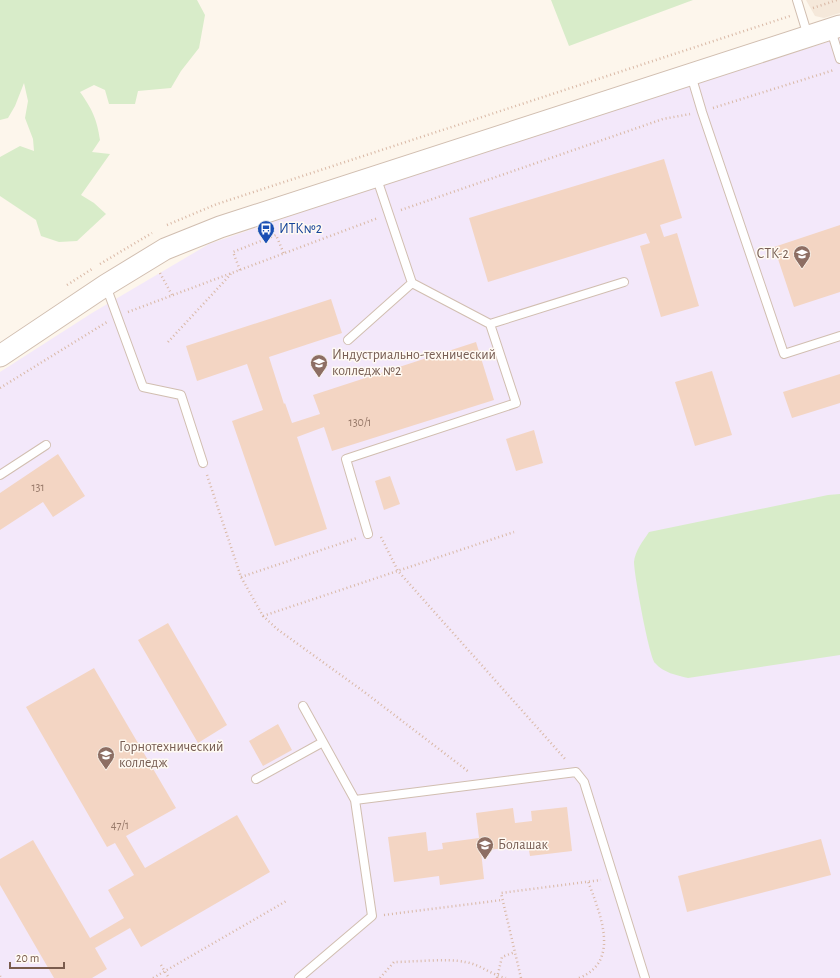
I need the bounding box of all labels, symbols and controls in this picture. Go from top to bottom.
bus stop icon: ИТК№2 [256,219,276,244]
place label: ИТК№2 [279,222,322,236]
school or university icon: СТК-2 [792,244,812,269]
place label: СТК-2 [757,247,789,261]
place label: Индустриально-технический колледж №2 [332,348,496,378]
school or university icon: Индустриально-технический колледж №2 [309,353,329,378]
house number: 130/1 [349,416,371,428]
house number: 131 [31,481,45,493]
place label: Горнотехнический колледж [119,740,223,770]
school or university icon: Горнотехнический колледж [96,745,116,770]
house number: 47/1 [111,819,129,831]
school or university icon: Болашак [475,835,495,860]
place label: Болашак [498,838,549,852]
scale bar [10,944,64,970]
text: 20 m [16,952,39,964]

